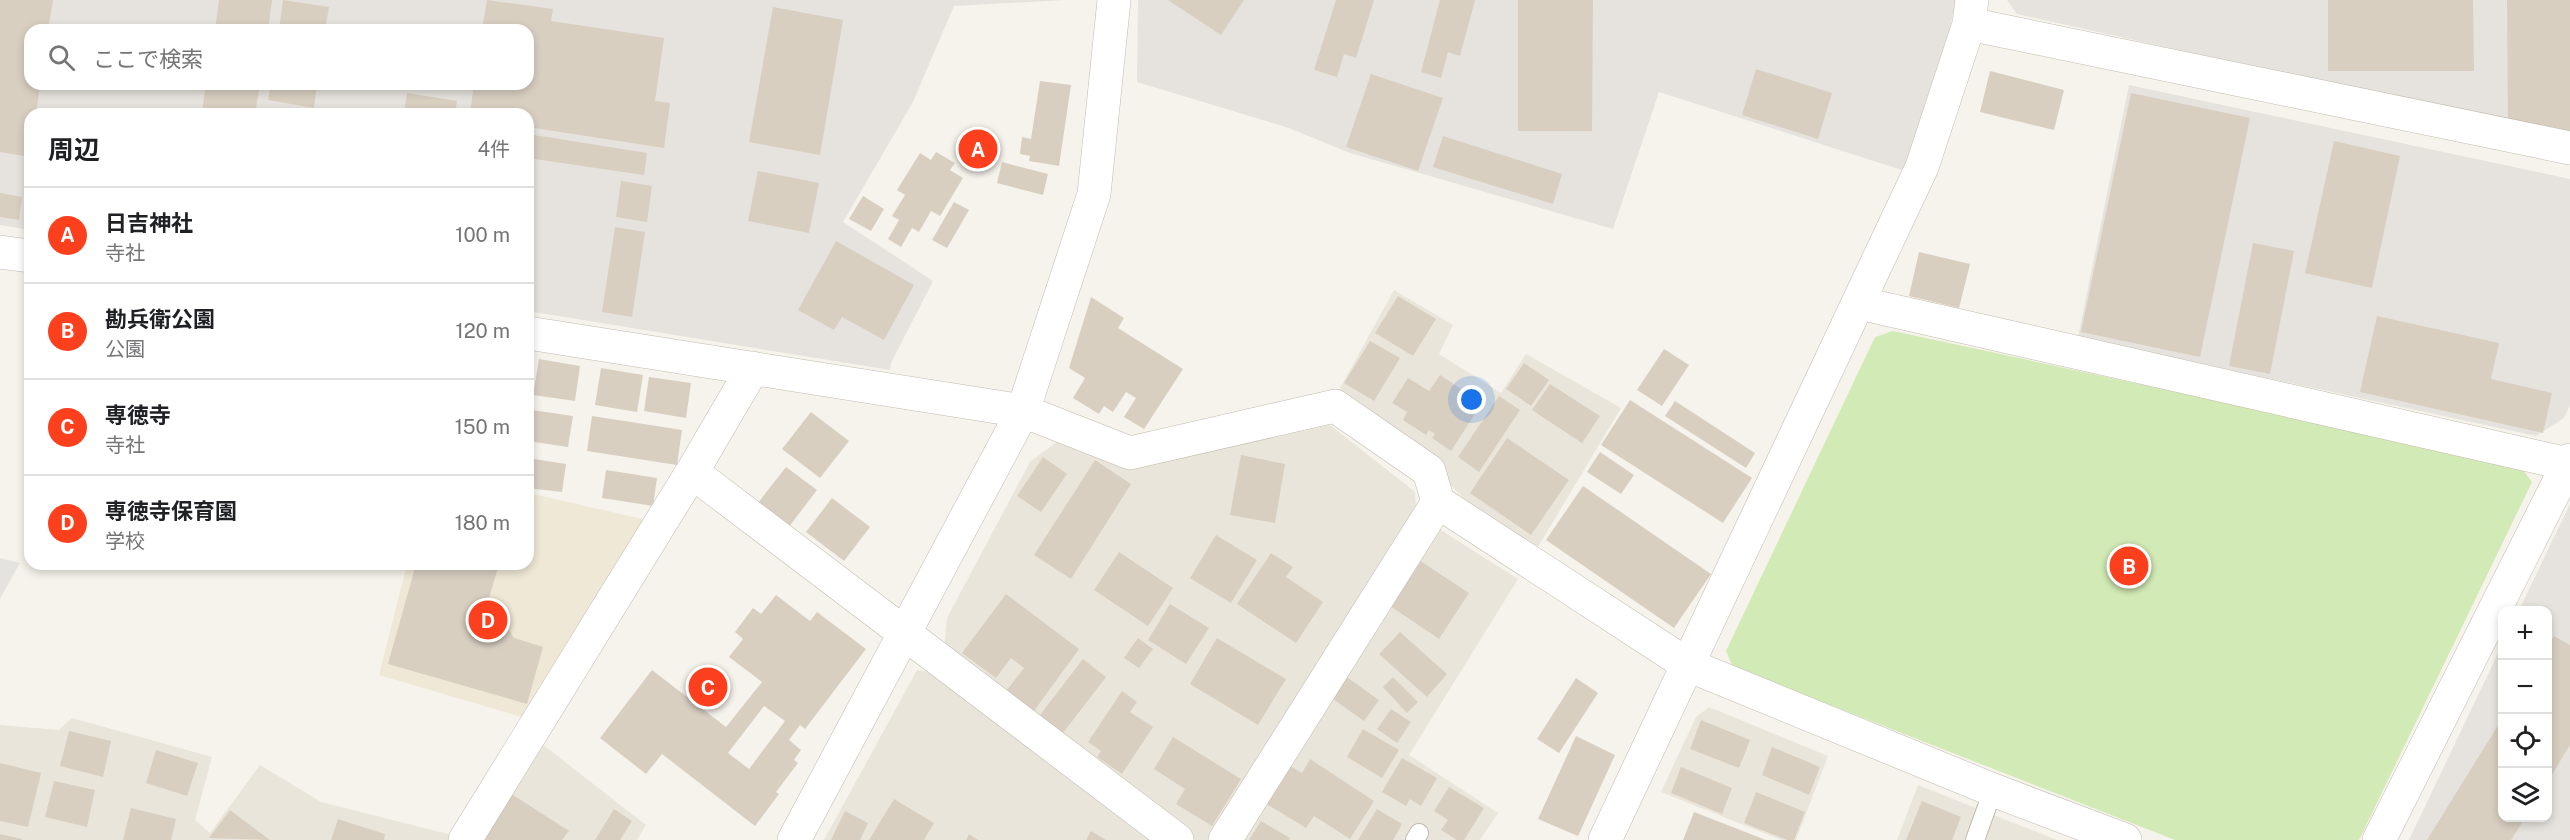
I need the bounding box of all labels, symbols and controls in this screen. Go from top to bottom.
search box [24,24,534,90]
icon: search [45,41,78,74]
text: ここで検索 [93,46,203,72]
pin: A [958,126,998,172]
text: 周辺 [48,134,100,165]
text: 4件 [477,137,510,161]
text: 日吉神社 [105,210,193,236]
text: A [60,223,75,247]
text: 100 m [455,223,510,247]
text: 寺社 [105,241,145,265]
text: 勘兵衛公園 [105,306,215,332]
text: B [61,319,74,343]
text: 120 m [456,319,510,343]
text: 公園 [105,337,145,361]
your location [1457,385,1486,414]
text: 専徳寺 [105,402,171,428]
text: C [60,415,75,439]
text: 150 m [455,415,510,439]
text: 寺社 [105,433,145,457]
text: 専徳寺保育園 [105,498,237,524]
text: D [60,511,75,535]
text: 180 m [455,511,510,535]
text: 学校 [105,529,145,553]
pin: B [2110,544,2148,588]
pin: D [468,598,508,642]
map controls [2498,606,2552,822]
button: + [2498,606,2552,660]
button: − [2498,660,2552,714]
pin: C [688,664,728,710]
button: locate [2498,714,2552,768]
button: layers [2498,768,2552,822]

